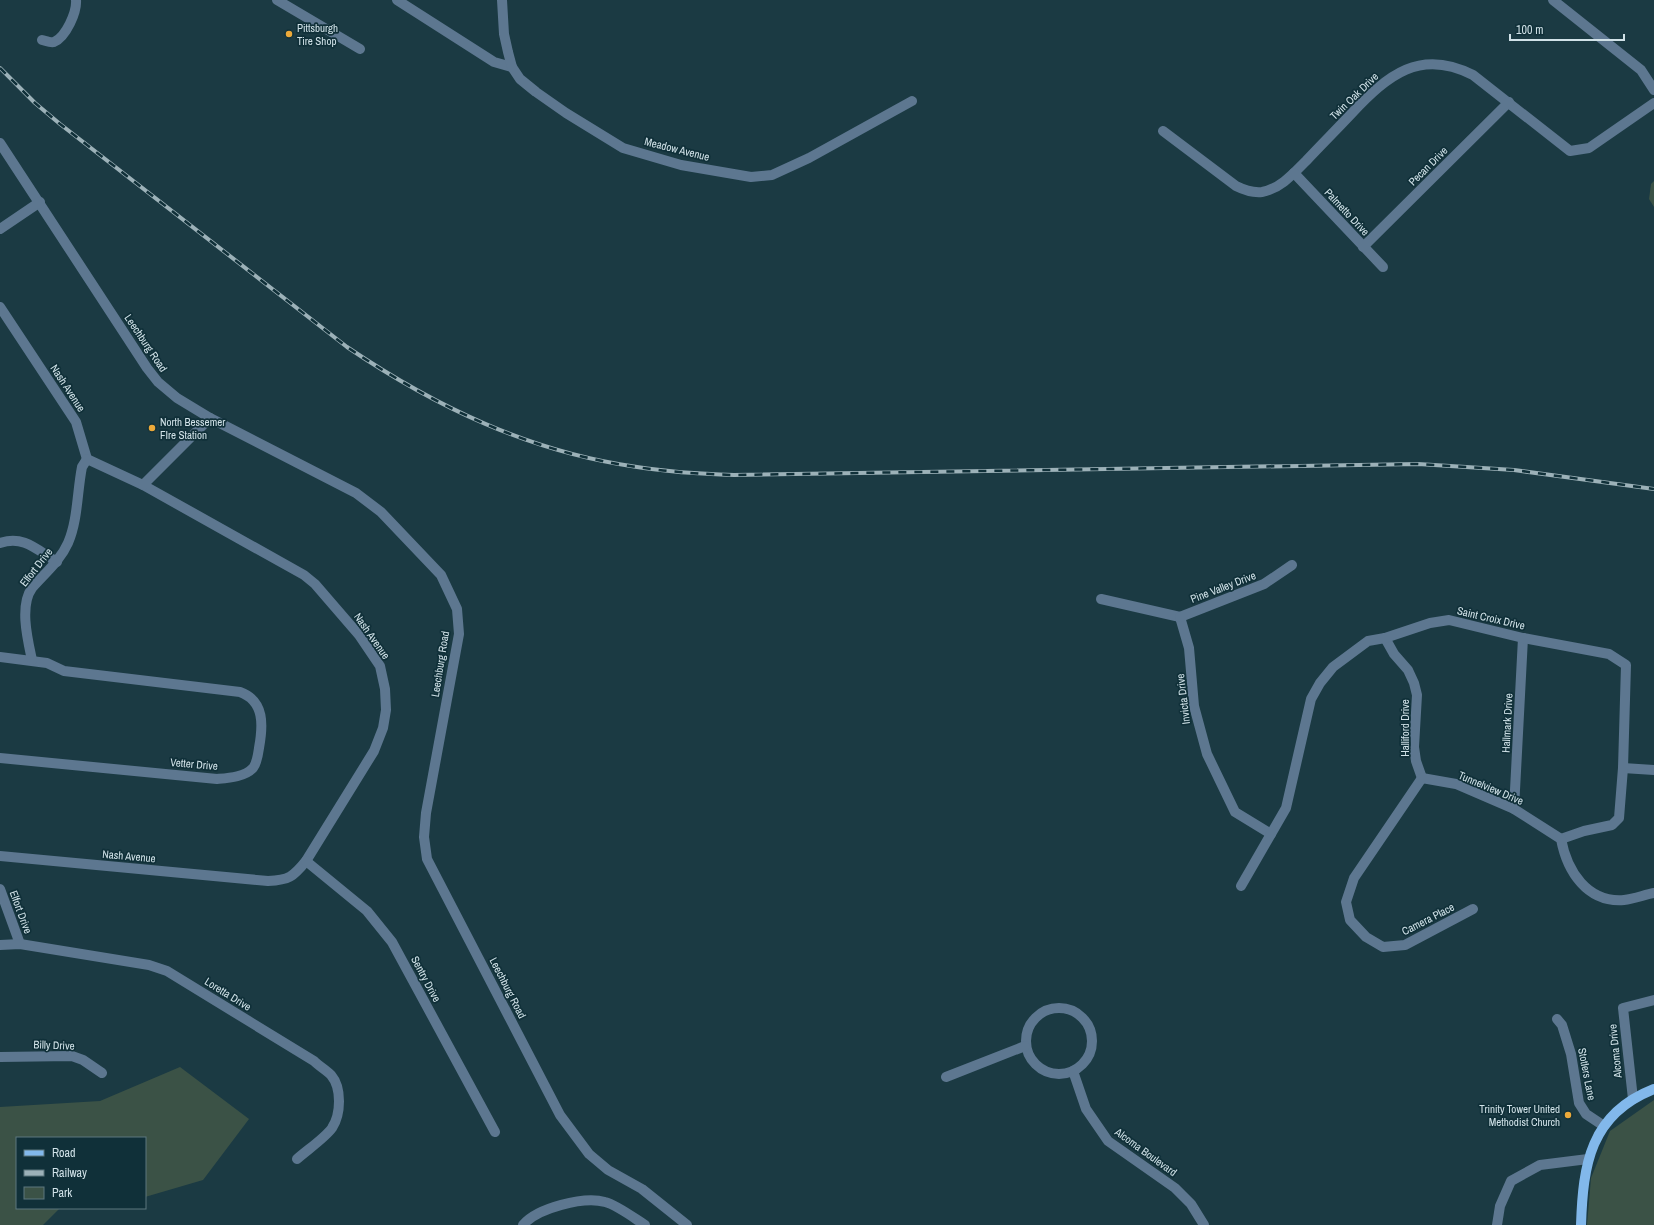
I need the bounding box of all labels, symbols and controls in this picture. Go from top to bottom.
scale bar [1510,16,1624,42]
place label: Pittsburgh Tire Shop [297,21,338,48]
text: 100 m [1516,22,1543,38]
marker: Pittsburgh Tire Shop [284,29,294,39]
street label: Twin Oak Drive [1327,69,1381,123]
street label: Meadow Avenue [643,134,711,164]
street label: Pecan Drive [1405,143,1451,189]
street label: Palmetto Drive [1322,185,1372,239]
street label: Leechburg Road [122,311,170,375]
street label: Nash Avenue [48,362,88,414]
place label: North Bessemer FIre Station [160,415,225,442]
marker: North Bessemer FIre Station [147,423,157,433]
street label: Elfort Drive [17,545,55,589]
street label: Pine Valley Drive [1188,568,1258,606]
street label: Saint Croix Drive [1456,603,1526,633]
street label: Nash Avenue [351,610,393,662]
street label: Leechburg Road [428,630,452,698]
street label: Invicta Drive [1173,673,1193,725]
street label: Hallmark Drive [1498,693,1516,753]
street label: Halliford Drive [1398,699,1412,757]
street label: Vetter Drive [170,755,218,773]
street label: Tunnelview Drive [1456,768,1526,808]
street label: Nash Avenue [102,847,156,865]
street label: Elfort Drive [7,888,35,936]
street label: Camera Place [1399,900,1457,938]
street label: Sentry Drive [408,954,444,1004]
street label: Leechburg Road [487,955,529,1021]
street label: Loretta Drive [202,974,254,1014]
street label: Alcoma Drive [1605,1023,1625,1080]
street label: Billy Drive [33,1037,75,1053]
street label: Stotlers Lane [1575,1047,1599,1101]
place label: Trinity Tower United Methodist Church [1479,1102,1560,1129]
marker: Trinity Tower United Methodist Church [1563,1110,1573,1120]
street label: Alcoma Boulevard [1111,1124,1180,1179]
legend [16,1137,146,1209]
text: Road [52,1145,76,1161]
text: Railway [52,1165,87,1181]
text: Park [52,1185,72,1201]

